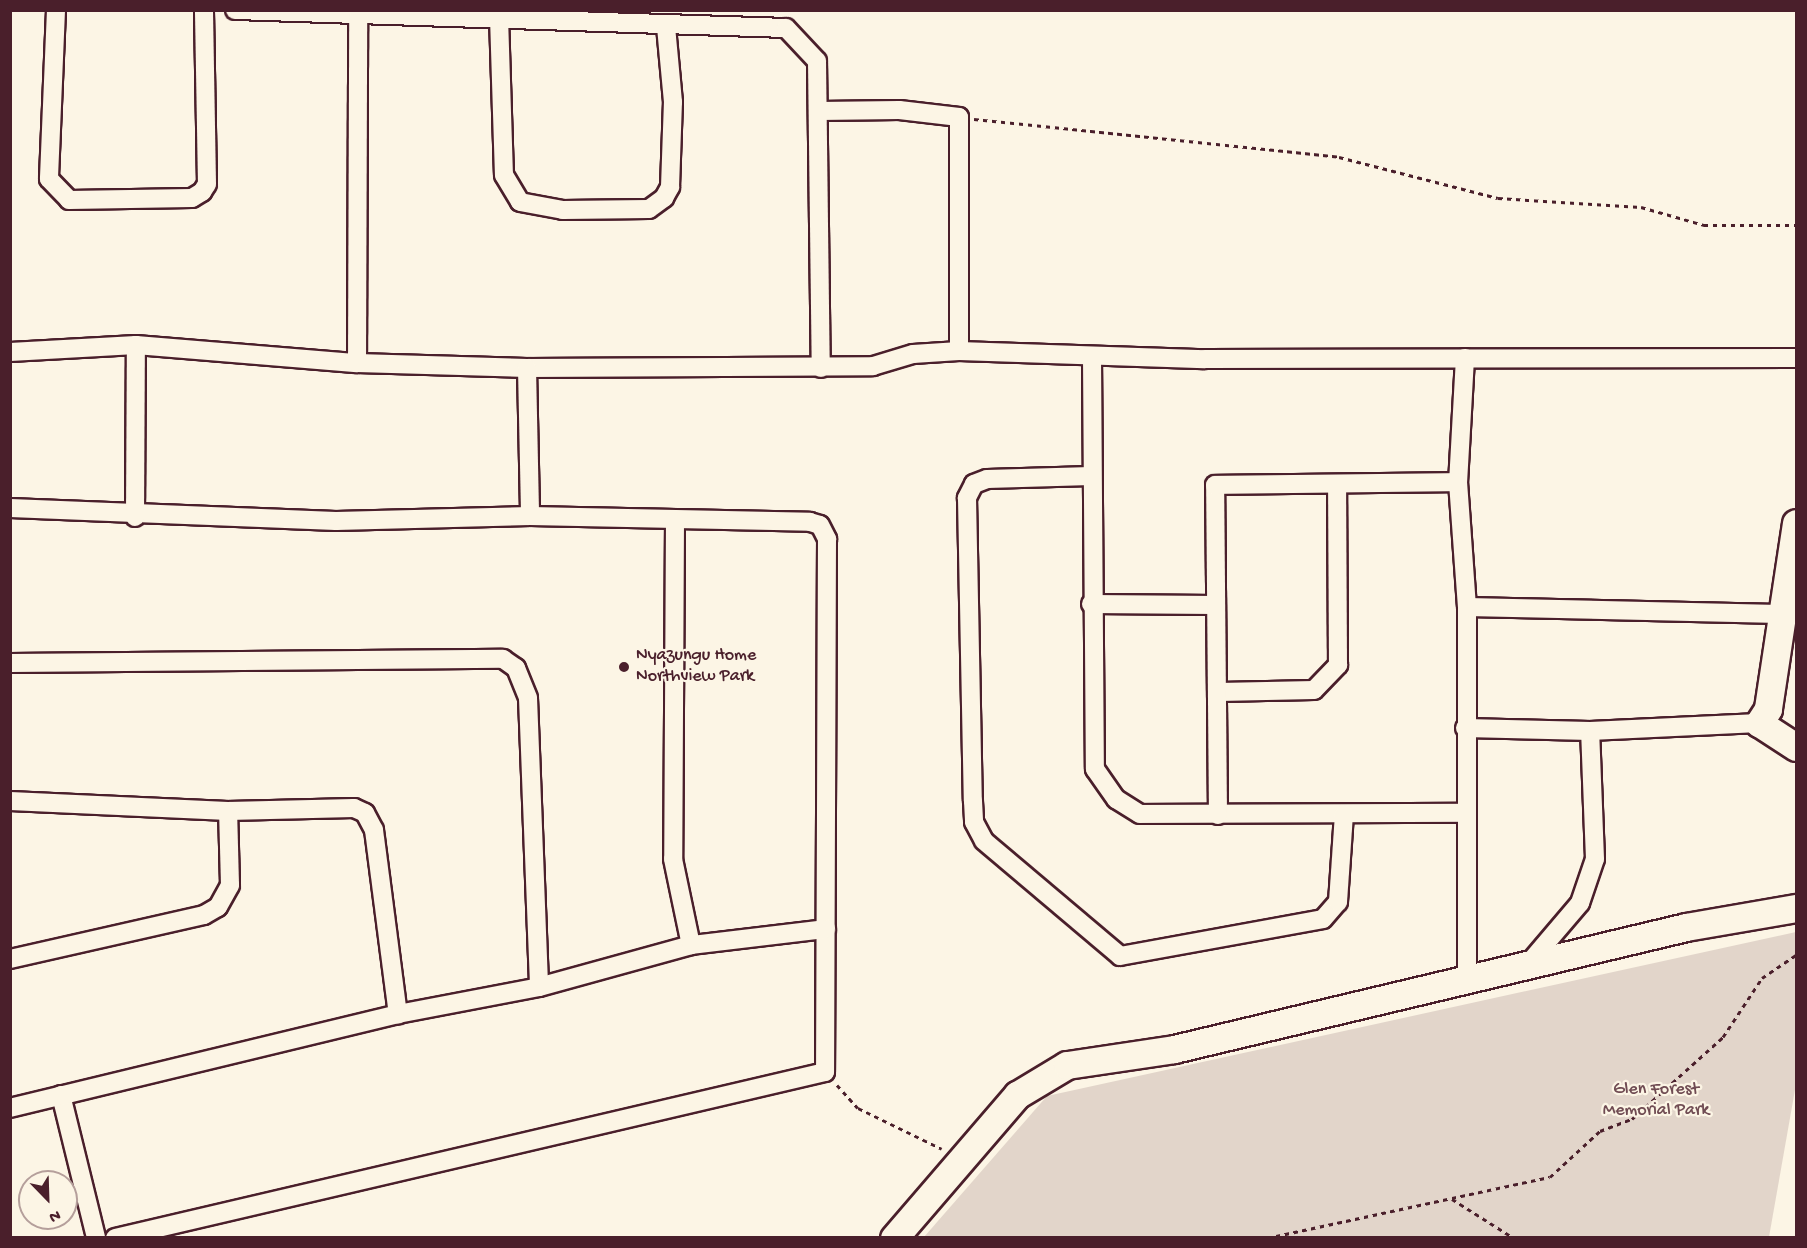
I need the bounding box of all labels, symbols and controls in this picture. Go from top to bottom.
place label: Nyazungu Home Northview Park [636,646,756,688]
marker: Nyazungu Home Northview Park [617,660,631,674]
park label: Glen Forest Memorial Park [1603,1080,1709,1122]
north arrow [18,1170,78,1230]
text: N [46,1204,63,1226]

